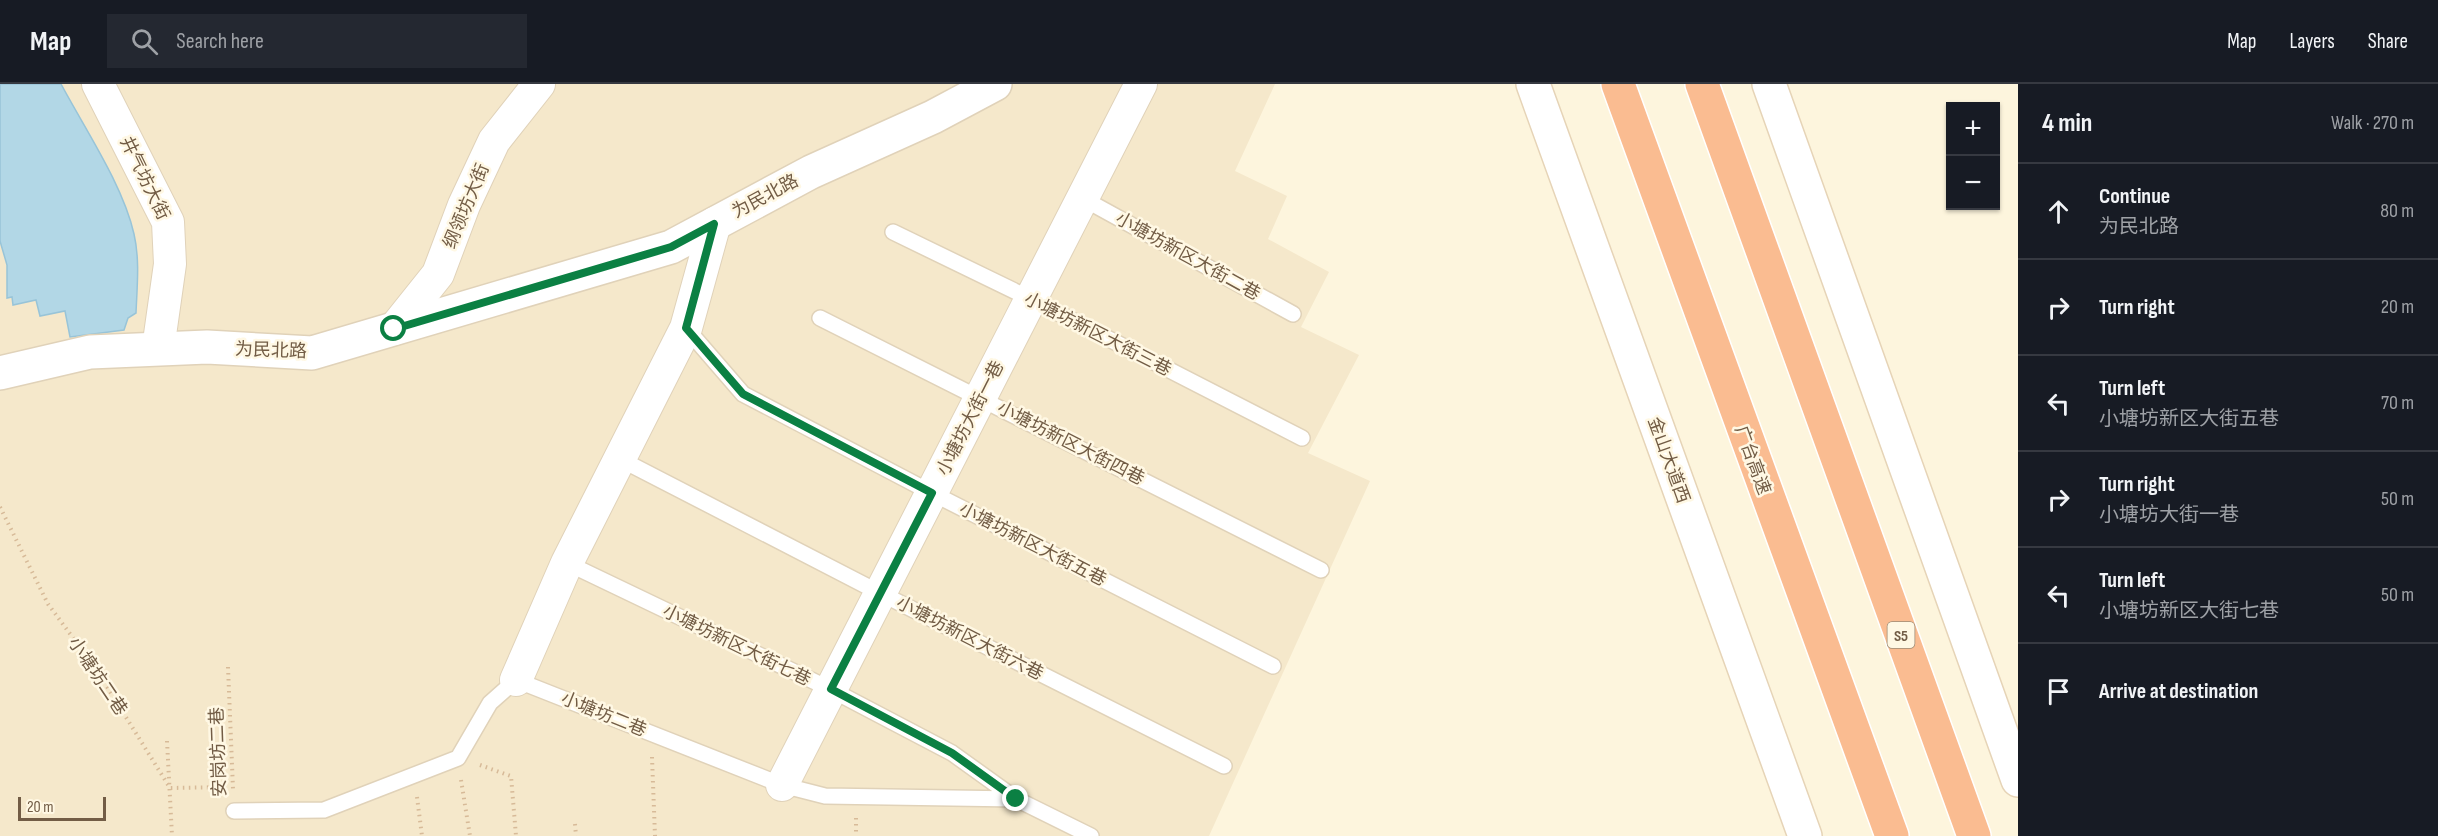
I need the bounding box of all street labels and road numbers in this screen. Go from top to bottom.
street label: 井气坊大街 [115,133,174,223]
street label: 纲领坊大街 [439,161,494,252]
street label: 为民北路 [729,170,802,223]
street label: 小塘坊新区大街二巷 [1112,208,1264,305]
street label: 小塘坊新区大街三巷 [1021,288,1175,381]
street label: 为民北路 [235,339,307,362]
street label: 小塘坊大街一巷 [932,357,1008,479]
street label: 小塘坊新区大街四巷 [994,397,1148,490]
street label: 金山大道西 [1643,414,1694,506]
street label: 广台高速 [1730,423,1775,498]
street label: 小塘坊新区大街五巷 [956,498,1110,591]
street label: 小塘坊新区大街六巷 [893,592,1047,685]
street label: 小塘坊新区大街七巷 [659,601,814,690]
road number: S5 [1888,622,1914,648]
street label: 小塘坊二巷 [64,633,131,719]
street label: 小塘坊二巷 [558,688,649,741]
street label: 安岗坊二巷 [206,707,231,797]

